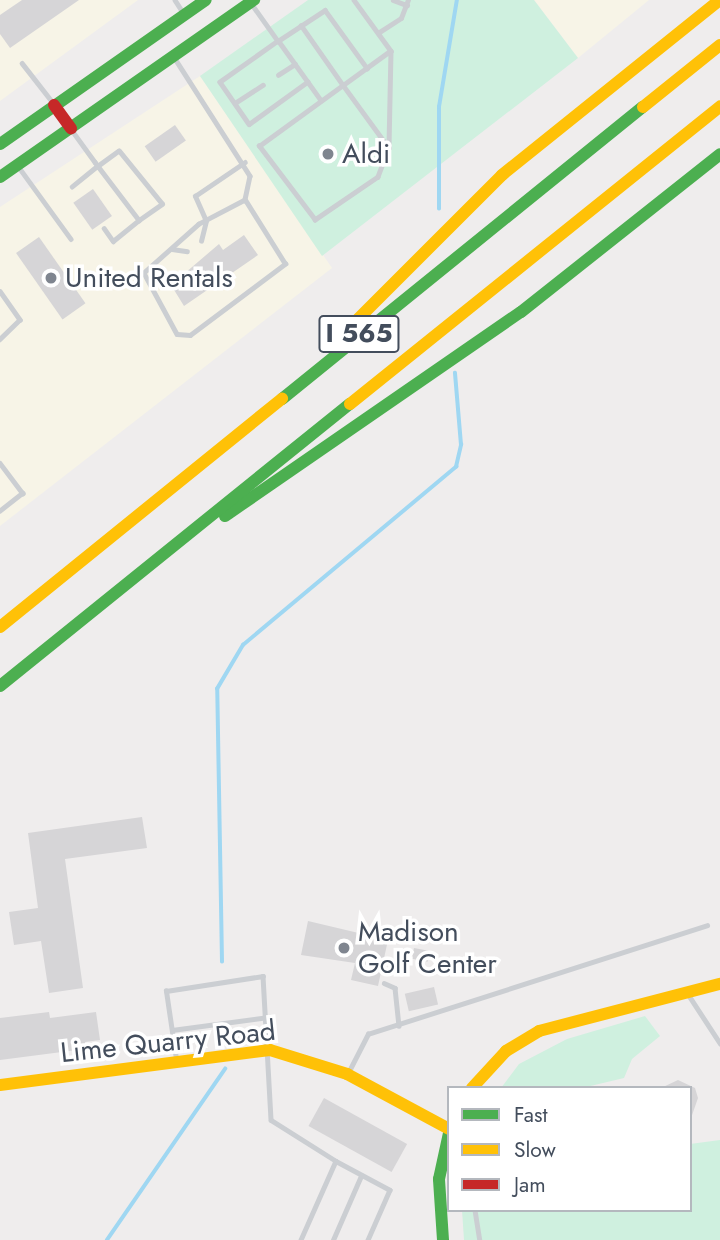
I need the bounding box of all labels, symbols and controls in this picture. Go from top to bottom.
place label: Aldi [342,137,390,171]
marker: Aldi [320,146,336,162]
place label: United Rentals [65,261,233,295]
marker: United Rentals [43,270,59,286]
road number: I 565 [317,312,401,356]
place label: Madison Golf Center [358,915,497,981]
marker: Madison Golf Center [336,940,352,956]
street label: Lime Quarry Road [59,1014,277,1070]
legend [447,1086,692,1212]
text: Fast [514,1100,547,1130]
text: Slow [514,1135,556,1165]
text: Jam [514,1170,546,1200]

